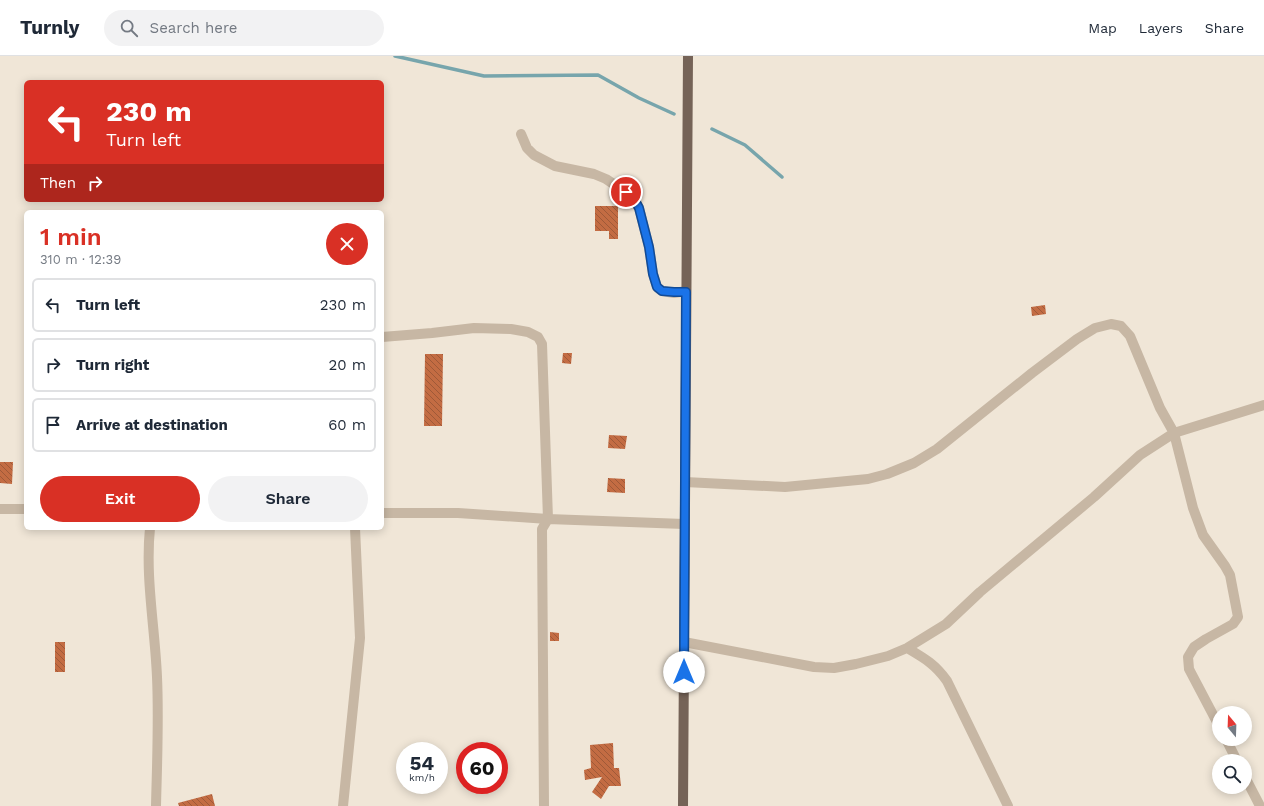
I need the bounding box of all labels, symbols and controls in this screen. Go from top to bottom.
search box [104,10,384,46]
text: Turnly [20,16,80,39]
icon: search [118,17,140,39]
text: Search here [150,19,237,37]
text: Map [1088,20,1117,36]
text: Layers [1139,20,1183,36]
text: Share [1205,20,1244,36]
text: 230 m [106,95,192,128]
icon: left [40,96,92,148]
text: Turn left [106,129,181,150]
icon: right [84,172,106,194]
text: Then [40,174,76,192]
pin [609,175,643,209]
icon: arrive [615,181,637,203]
text: 1 min [40,223,102,251]
button: close [326,223,368,265]
text: 310 m · 12:39 [40,252,121,267]
icon: left [42,294,64,316]
text: Turn left [76,296,140,314]
text: 230 m [320,296,366,314]
icon: right [42,354,64,376]
text: Turn right [76,356,149,374]
text: 20 m [329,356,366,374]
icon: arrive [42,414,64,436]
text: Arrive at destination [76,416,228,434]
text: 60 m [328,416,366,434]
button: Exit [40,476,200,522]
button: Share [208,476,368,522]
position arrow [663,651,705,693]
north arrow [1212,706,1252,746]
map controls [1212,706,1252,794]
speed limit sign: 60 [456,742,508,794]
text: 54 [410,751,434,775]
button: search [1212,754,1252,794]
text: km/h [409,772,435,783]

